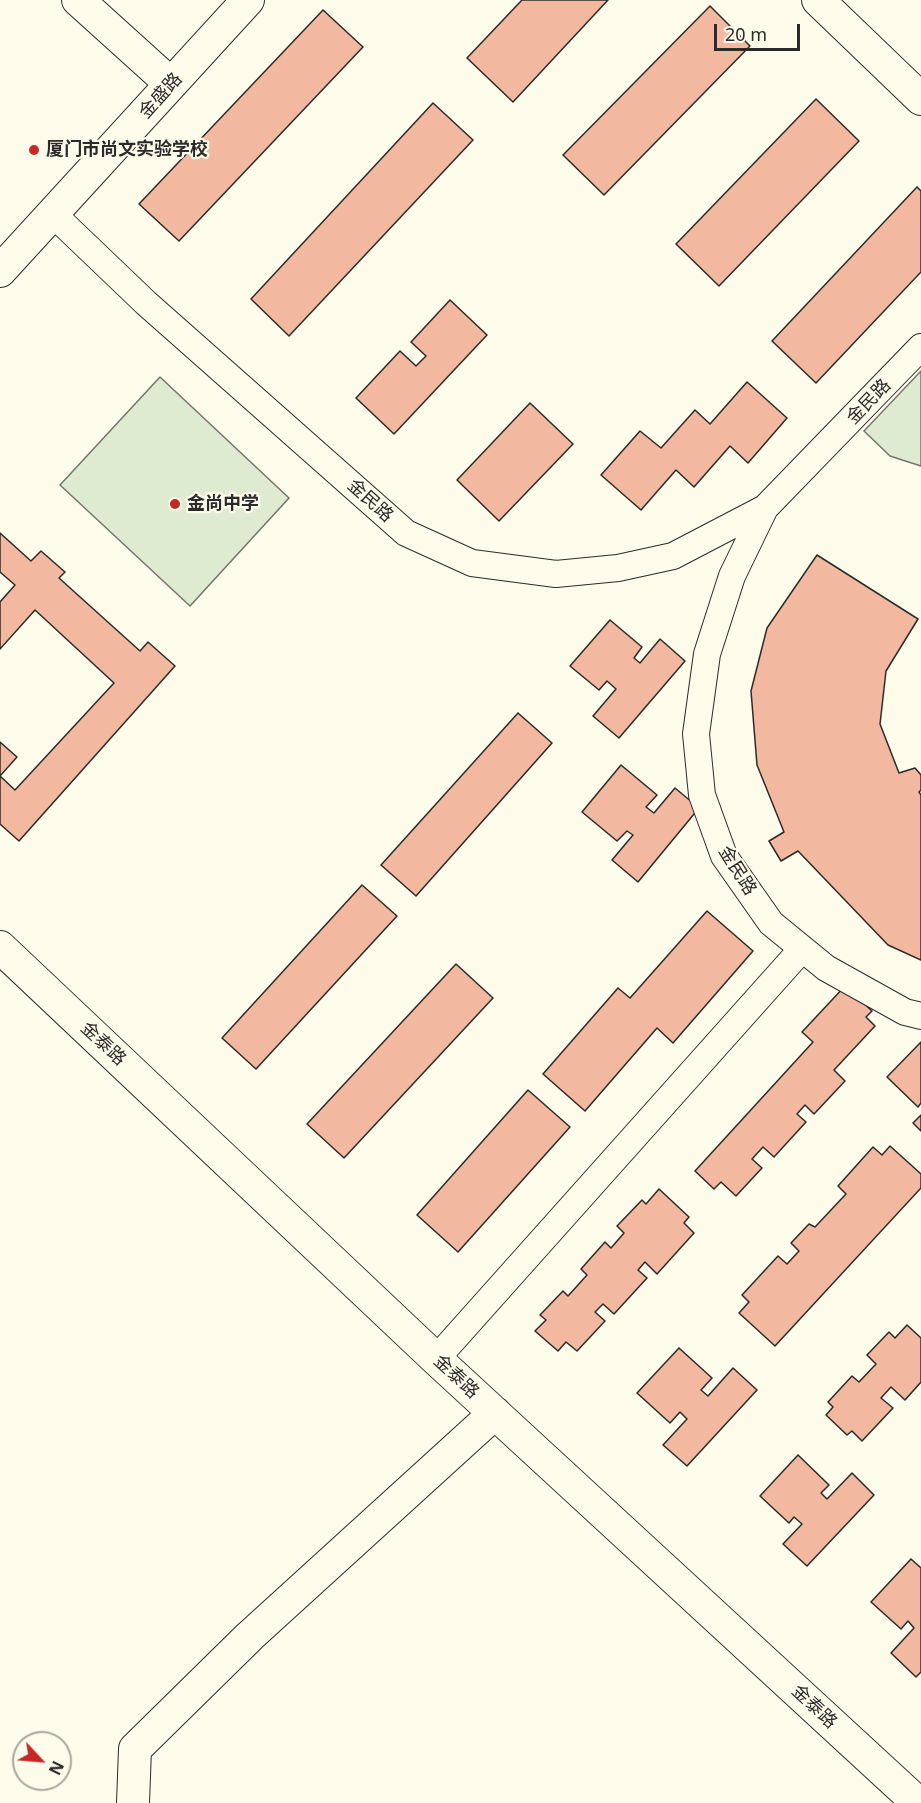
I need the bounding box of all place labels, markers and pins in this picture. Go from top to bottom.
place label: 厦门市尚文实验学校 [46,139,208,161]
marker: 厦门市尚文实验学校 [27,143,41,157]
place label: 金尚中学 [187,493,259,515]
marker: 金尚中学 [168,497,182,511]

